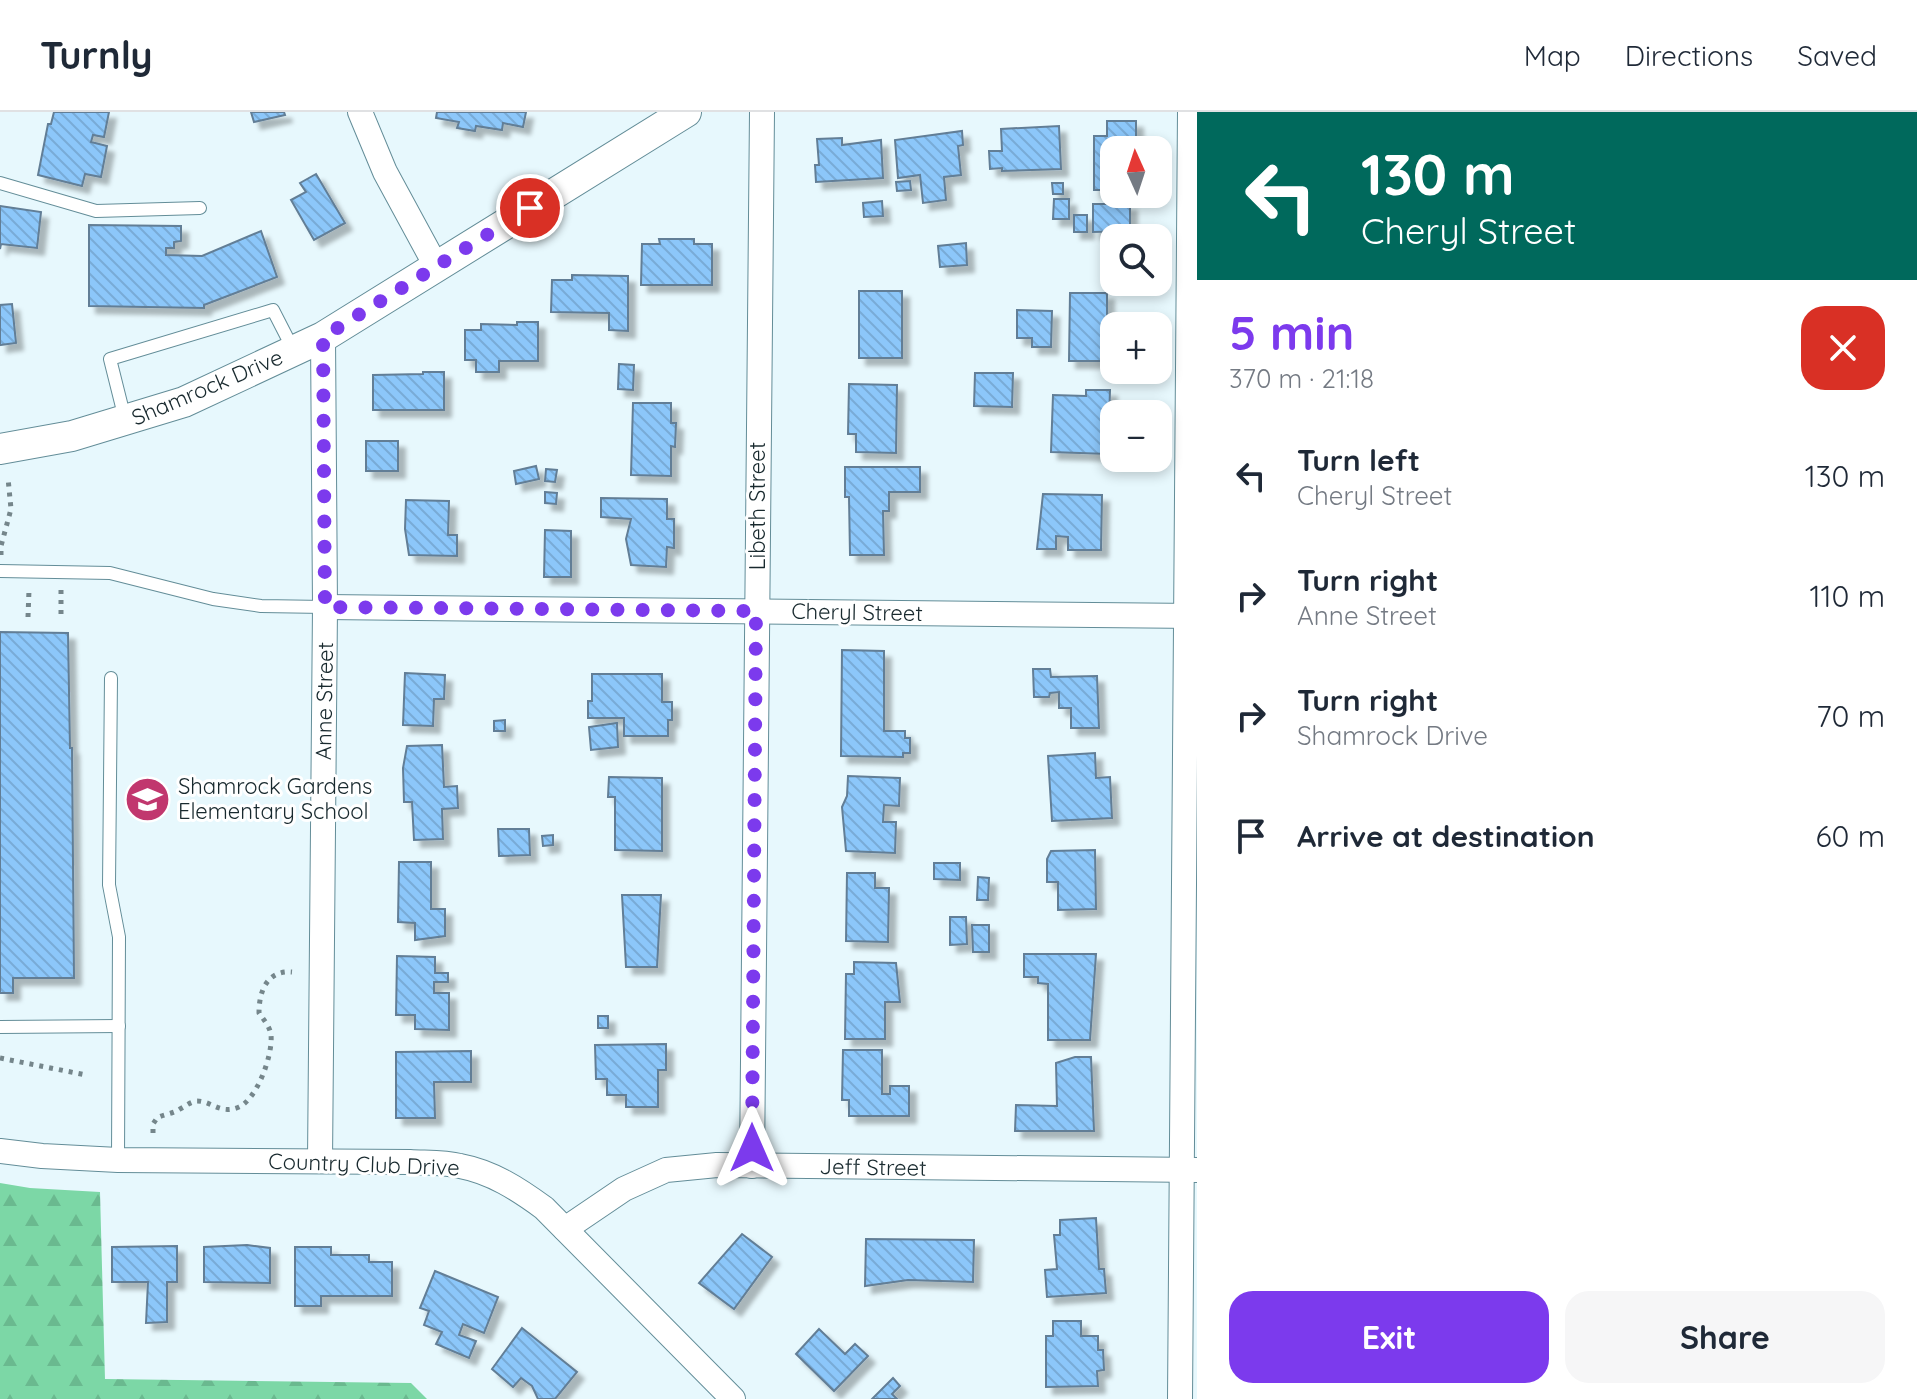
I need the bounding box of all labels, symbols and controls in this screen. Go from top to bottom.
text: Turnly [40,31,153,79]
text: Map [1524,38,1581,73]
text: Directions [1625,38,1753,73]
text: Saved [1797,38,1877,73]
north arrow [1100,136,1172,208]
map controls [1100,136,1172,472]
text: 130 m [1361,139,1515,209]
icon: left [1229,144,1333,248]
pin [496,174,564,242]
icon: arrive [508,186,552,230]
text: Cheryl Street [1361,208,1576,253]
button: search [1100,224,1172,296]
text: 5 min [1229,302,1354,362]
button: close [1801,306,1885,390]
button: + [1100,312,1172,384]
street label: Shamrock Drive [127,343,287,431]
text: 370 m · 21:18 [1229,362,1374,395]
button: − [1100,400,1172,472]
text: Turn left [1297,441,1420,479]
street label: Libeth Street [743,442,771,570]
icon: left [1229,454,1273,498]
text: 130 m [1805,457,1885,495]
text: Cheryl Street [1297,479,1452,512]
text: Turn right [1297,561,1438,599]
icon: right [1229,574,1273,618]
text: 110 m [1809,577,1885,615]
street label: Cheryl Street [791,597,923,627]
text: Anne Street [1297,599,1437,632]
street label: Anne Street [309,642,339,760]
text: Turn right [1297,681,1438,719]
icon: right [1229,694,1273,738]
text: 70 m [1816,697,1885,735]
text: Shamrock Drive [1297,719,1488,752]
place label: Shamrock Gardens Elementary School [178,772,372,825]
school or university icon: Shamrock Gardens Elementary School [123,775,171,823]
icon: arrive [1229,814,1273,858]
text: Arrive at destination [1297,817,1595,855]
text: 60 m [1815,817,1885,855]
position arrow [710,1106,794,1190]
street label: Country Club Drive [268,1147,460,1181]
street label: Jeff Street [819,1152,927,1182]
button: Exit [1229,1291,1549,1383]
button: Share [1565,1291,1885,1383]

